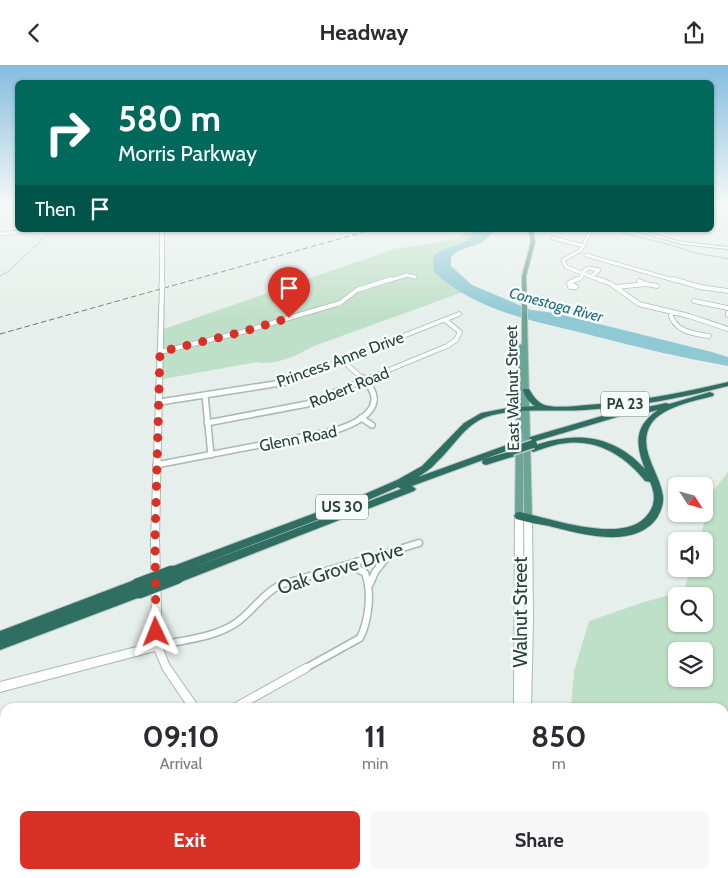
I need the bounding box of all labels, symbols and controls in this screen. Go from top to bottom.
icon: back [20,19,48,47]
text: Headway [320,19,408,46]
icon: share [680,19,708,47]
text: 580 m [118,97,221,140]
icon: right [35,100,100,165]
text: Morris Parkway [118,140,257,167]
icon: arrive [86,195,114,223]
text: Then [35,198,76,221]
pin [268,267,310,318]
icon: arrive [275,274,303,302]
water label: Conestoga River [507,284,606,327]
street label: East Walnut Street [502,324,523,451]
street label: Princess Anne Drive [274,328,406,391]
street label: Robert Road [307,363,392,412]
road number: PA 23 [601,391,649,417]
street label: Glenn Road [258,422,339,455]
north arrow [668,477,712,523]
map controls [668,477,713,687]
road number: US 30 [316,495,368,519]
button: sound [668,532,713,577]
street label: Oak Grove Drive [274,537,406,600]
street label: Walnut Street [509,556,532,667]
button: search [668,587,713,632]
position arrow [129,605,181,657]
button: layers [668,642,713,687]
text: 09:10 [143,718,220,755]
text: 11 [364,718,386,755]
text: 850 [531,718,586,755]
text: Arrival [160,754,202,773]
text: min [362,754,388,773]
text: m [552,754,566,773]
button: Exit [20,811,360,869]
button: Share [370,811,709,869]

